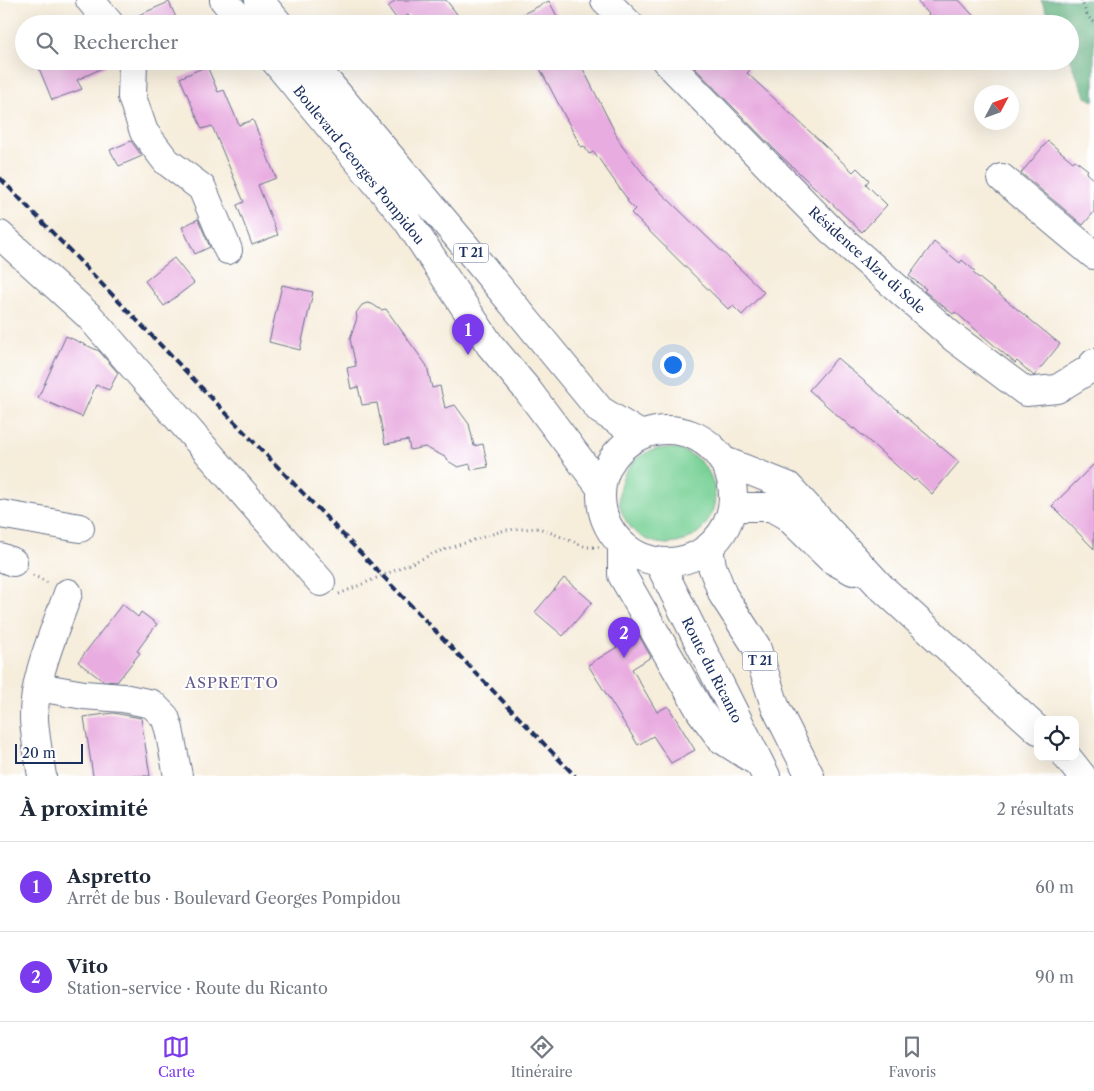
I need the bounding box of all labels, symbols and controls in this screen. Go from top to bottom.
search box [15,15,1079,70]
icon: search [33,29,61,57]
text: Rechercher [73,31,178,54]
street label: Boulevard Georges Pompidou [289,82,429,248]
north arrow [974,85,1019,130]
street label: Résidence Alzu di Sole [805,203,929,317]
road number: T 21 [454,244,488,262]
pin: 1 [452,314,484,355]
your location [660,352,686,378]
street label: Route du Ricanto [678,614,746,726]
pin: 2 [608,617,640,658]
road number: T 21 [742,651,778,670]
district label: ASPRETTO [184,673,279,692]
map controls [1034,716,1079,761]
button: locate [1034,716,1079,761]
scale bar [15,741,82,764]
text: 20 m [22,744,56,762]
text: À proximité [20,796,148,821]
text: 2 résultats [997,799,1074,819]
text: Aspretto [67,865,151,888]
text: 1 [32,877,40,897]
text: 60 m [1035,877,1074,897]
text: Arrêt de bus · Boulevard Georges Pompidou [67,888,401,908]
text: Vito [67,955,108,978]
text: 2 [31,967,41,987]
text: 90 m [1035,967,1074,987]
text: Station-service · Route du Ricanto [67,978,328,998]
tab: Carte [158,1033,195,1081]
tab: Itinéraire [511,1033,573,1081]
tab: Favoris [888,1033,936,1081]

